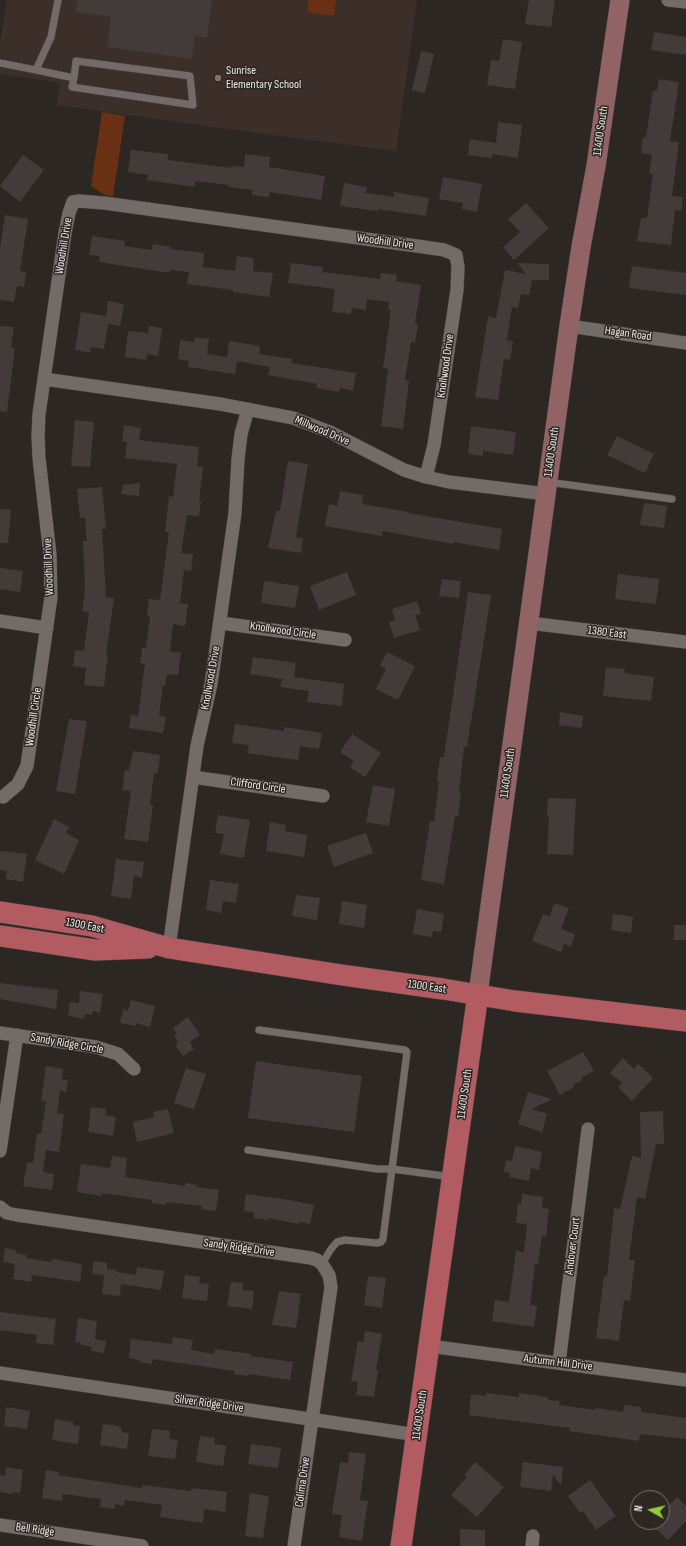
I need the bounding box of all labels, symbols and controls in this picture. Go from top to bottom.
place label: Sunrise Elementary School [226,64,301,92]
marker: Sunrise Elementary School [213,73,223,83]
street label: 11400 South [590,105,612,157]
street label: Woodhill Drive [52,217,76,275]
street label: Woodhill Drive [356,231,414,253]
street label: Hagan Road [604,324,652,344]
street label: Knollwood Drive [434,333,458,399]
street label: Millwood Drive [292,413,352,449]
street label: 11400 South [541,426,563,478]
street label: Woodhill Drive [41,538,57,596]
street label: Knollwood Circle [249,619,317,643]
street label: 1380 East [587,623,627,643]
street label: Knollwood Drive [198,645,224,711]
street label: Woodhill Circle [23,687,45,747]
street label: 11400 South [497,747,519,799]
street label: Clifford Circle [230,775,286,797]
street label: 1300 East [64,915,106,937]
street label: 1300 East [407,977,447,997]
street label: Sandy Ridge Circle [29,1030,105,1058]
street label: 11400 South [454,1068,476,1120]
street label: Andover Court [562,1216,584,1276]
street label: Sandy Ridge Drive [203,1236,275,1260]
street label: Autumn Hill Drive [523,1352,593,1374]
street label: 11400 South [409,1389,431,1441]
street label: Silver Ridge Drive [174,1392,244,1416]
street label: Colima Drive [292,1456,314,1508]
north arrow [630,1490,670,1530]
text: N [632,1505,645,1512]
street label: Bell Ridge [15,1520,55,1540]

